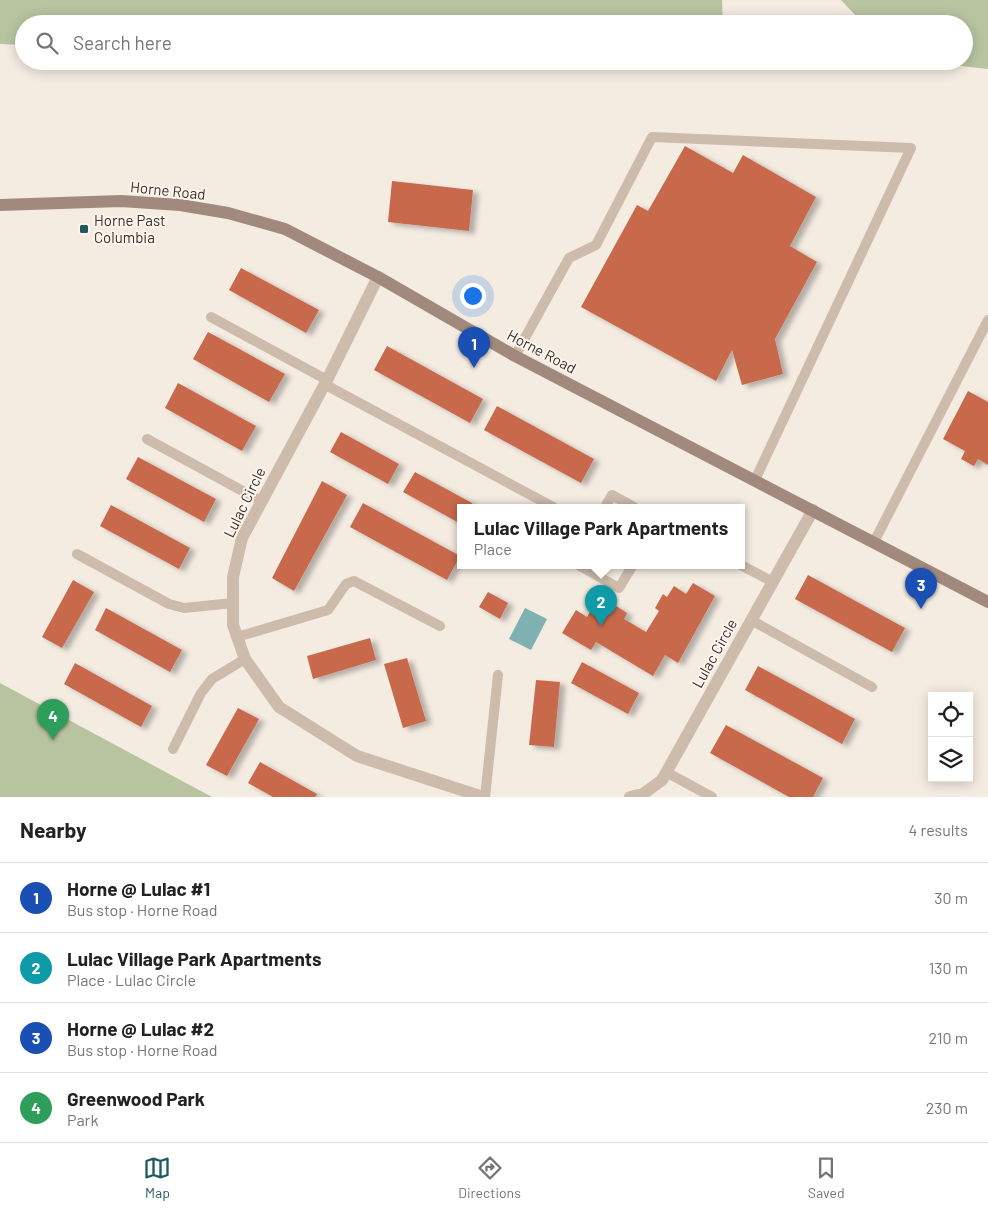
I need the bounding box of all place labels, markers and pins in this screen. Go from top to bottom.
place label: Horne Past Columbia [94,211,166,246]
marker: Horne Past Columbia [78,223,90,235]
pin: 1 [458,327,490,368]
pin: 3 [905,568,937,609]
pin: 2 [585,585,617,626]
pin: 4 [37,699,69,740]

